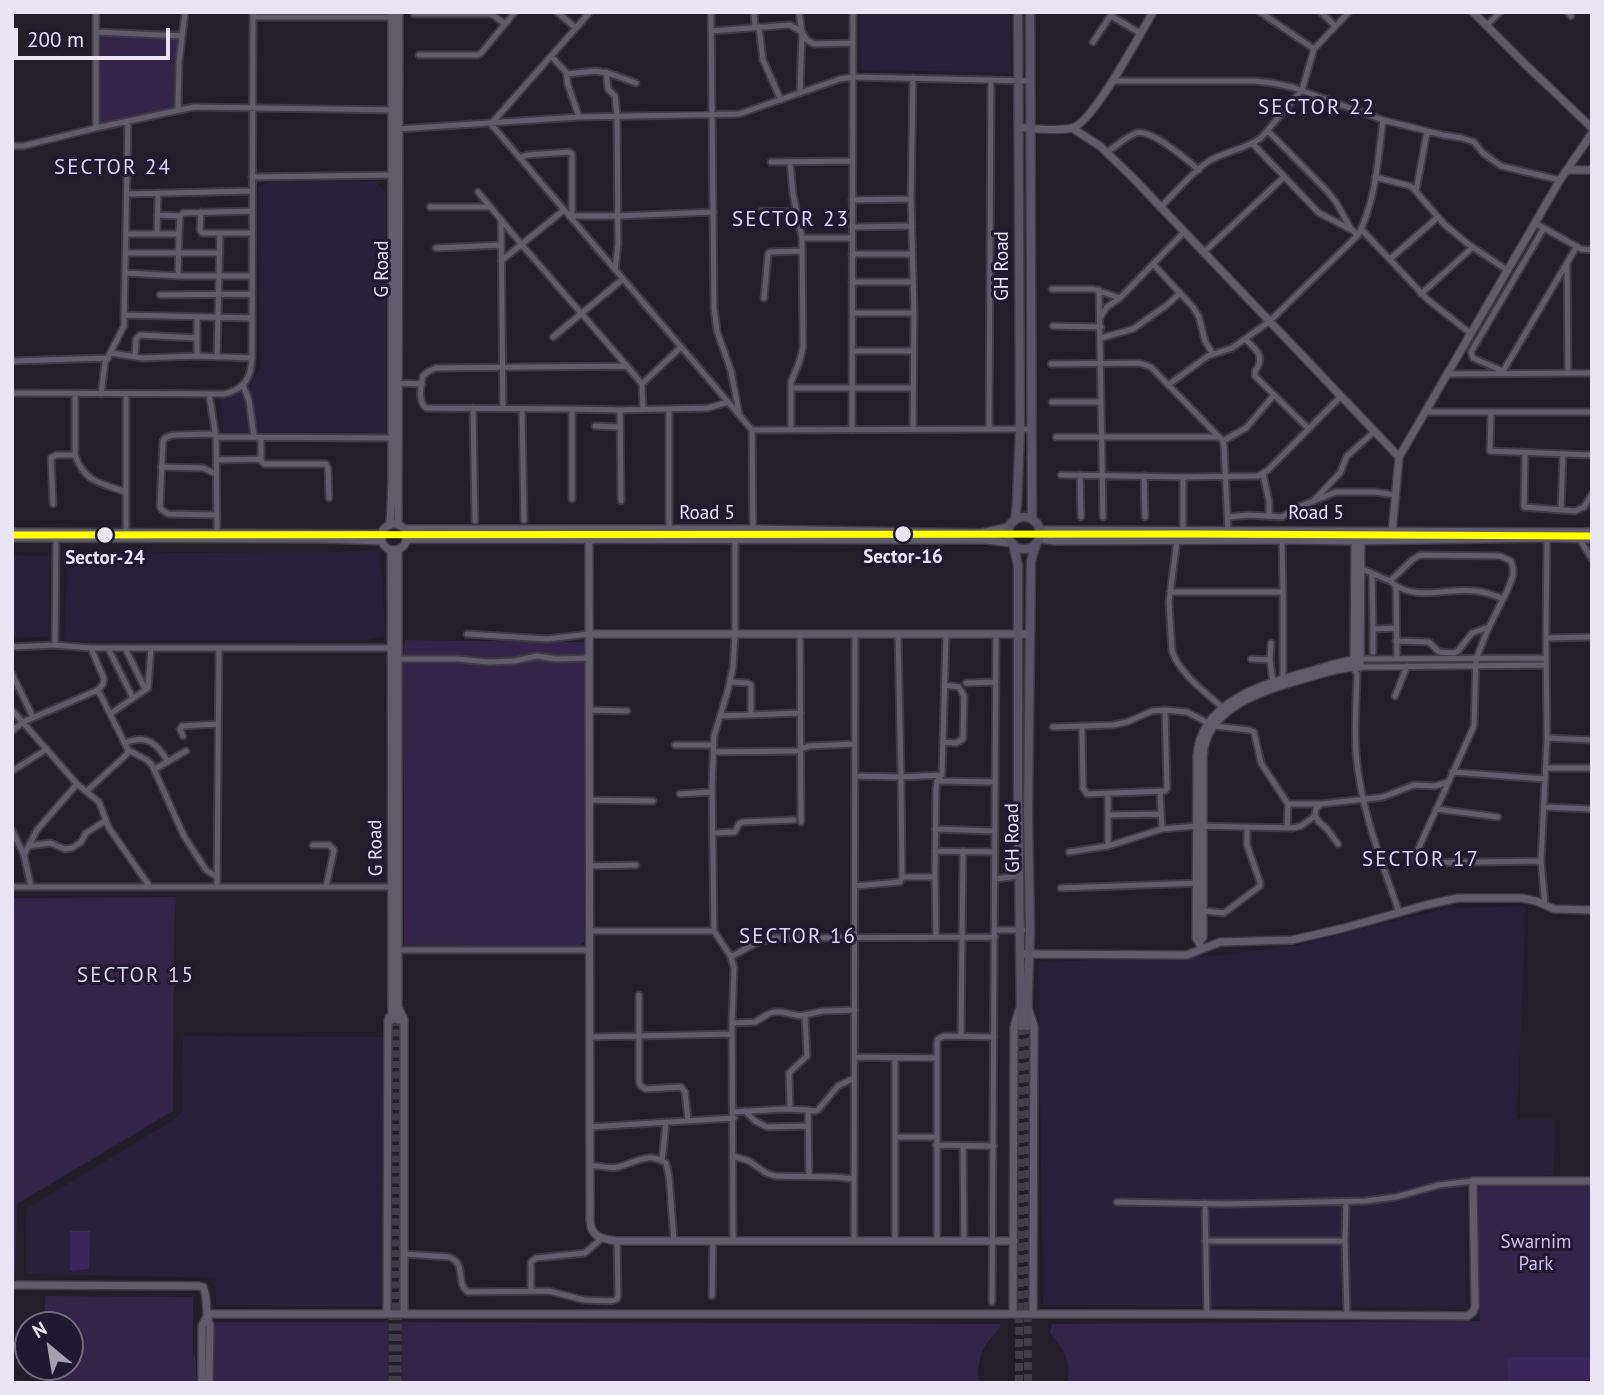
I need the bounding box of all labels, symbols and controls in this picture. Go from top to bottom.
scale bar [18,14,173,58]
text: 200 m [27,26,84,53]
district label: SECTOR 22 [1259,95,1375,121]
district label: SECTOR 24 [55,155,171,181]
district label: SECTOR 23 [733,207,849,233]
street label: GH Road [992,231,1014,301]
street label: G Road [372,241,394,297]
street label: Road 5 [679,503,735,525]
street label: Road 5 [1288,503,1344,525]
marker: Sector-16 [893,524,913,544]
marker: Sector-24 [95,525,115,545]
place label: Sector-16 [863,547,943,569]
place label: Sector-24 [65,548,145,570]
street label: GH Road [1001,803,1025,873]
street label: G Road [364,819,388,877]
district label: SECTOR 17 [1363,847,1479,873]
district label: SECTOR 16 [740,924,856,950]
district label: SECTOR 15 [78,963,194,989]
park label: Swarnim Park [1501,1232,1571,1276]
north arrow [14,1311,84,1381]
text: N [28,1316,51,1343]

